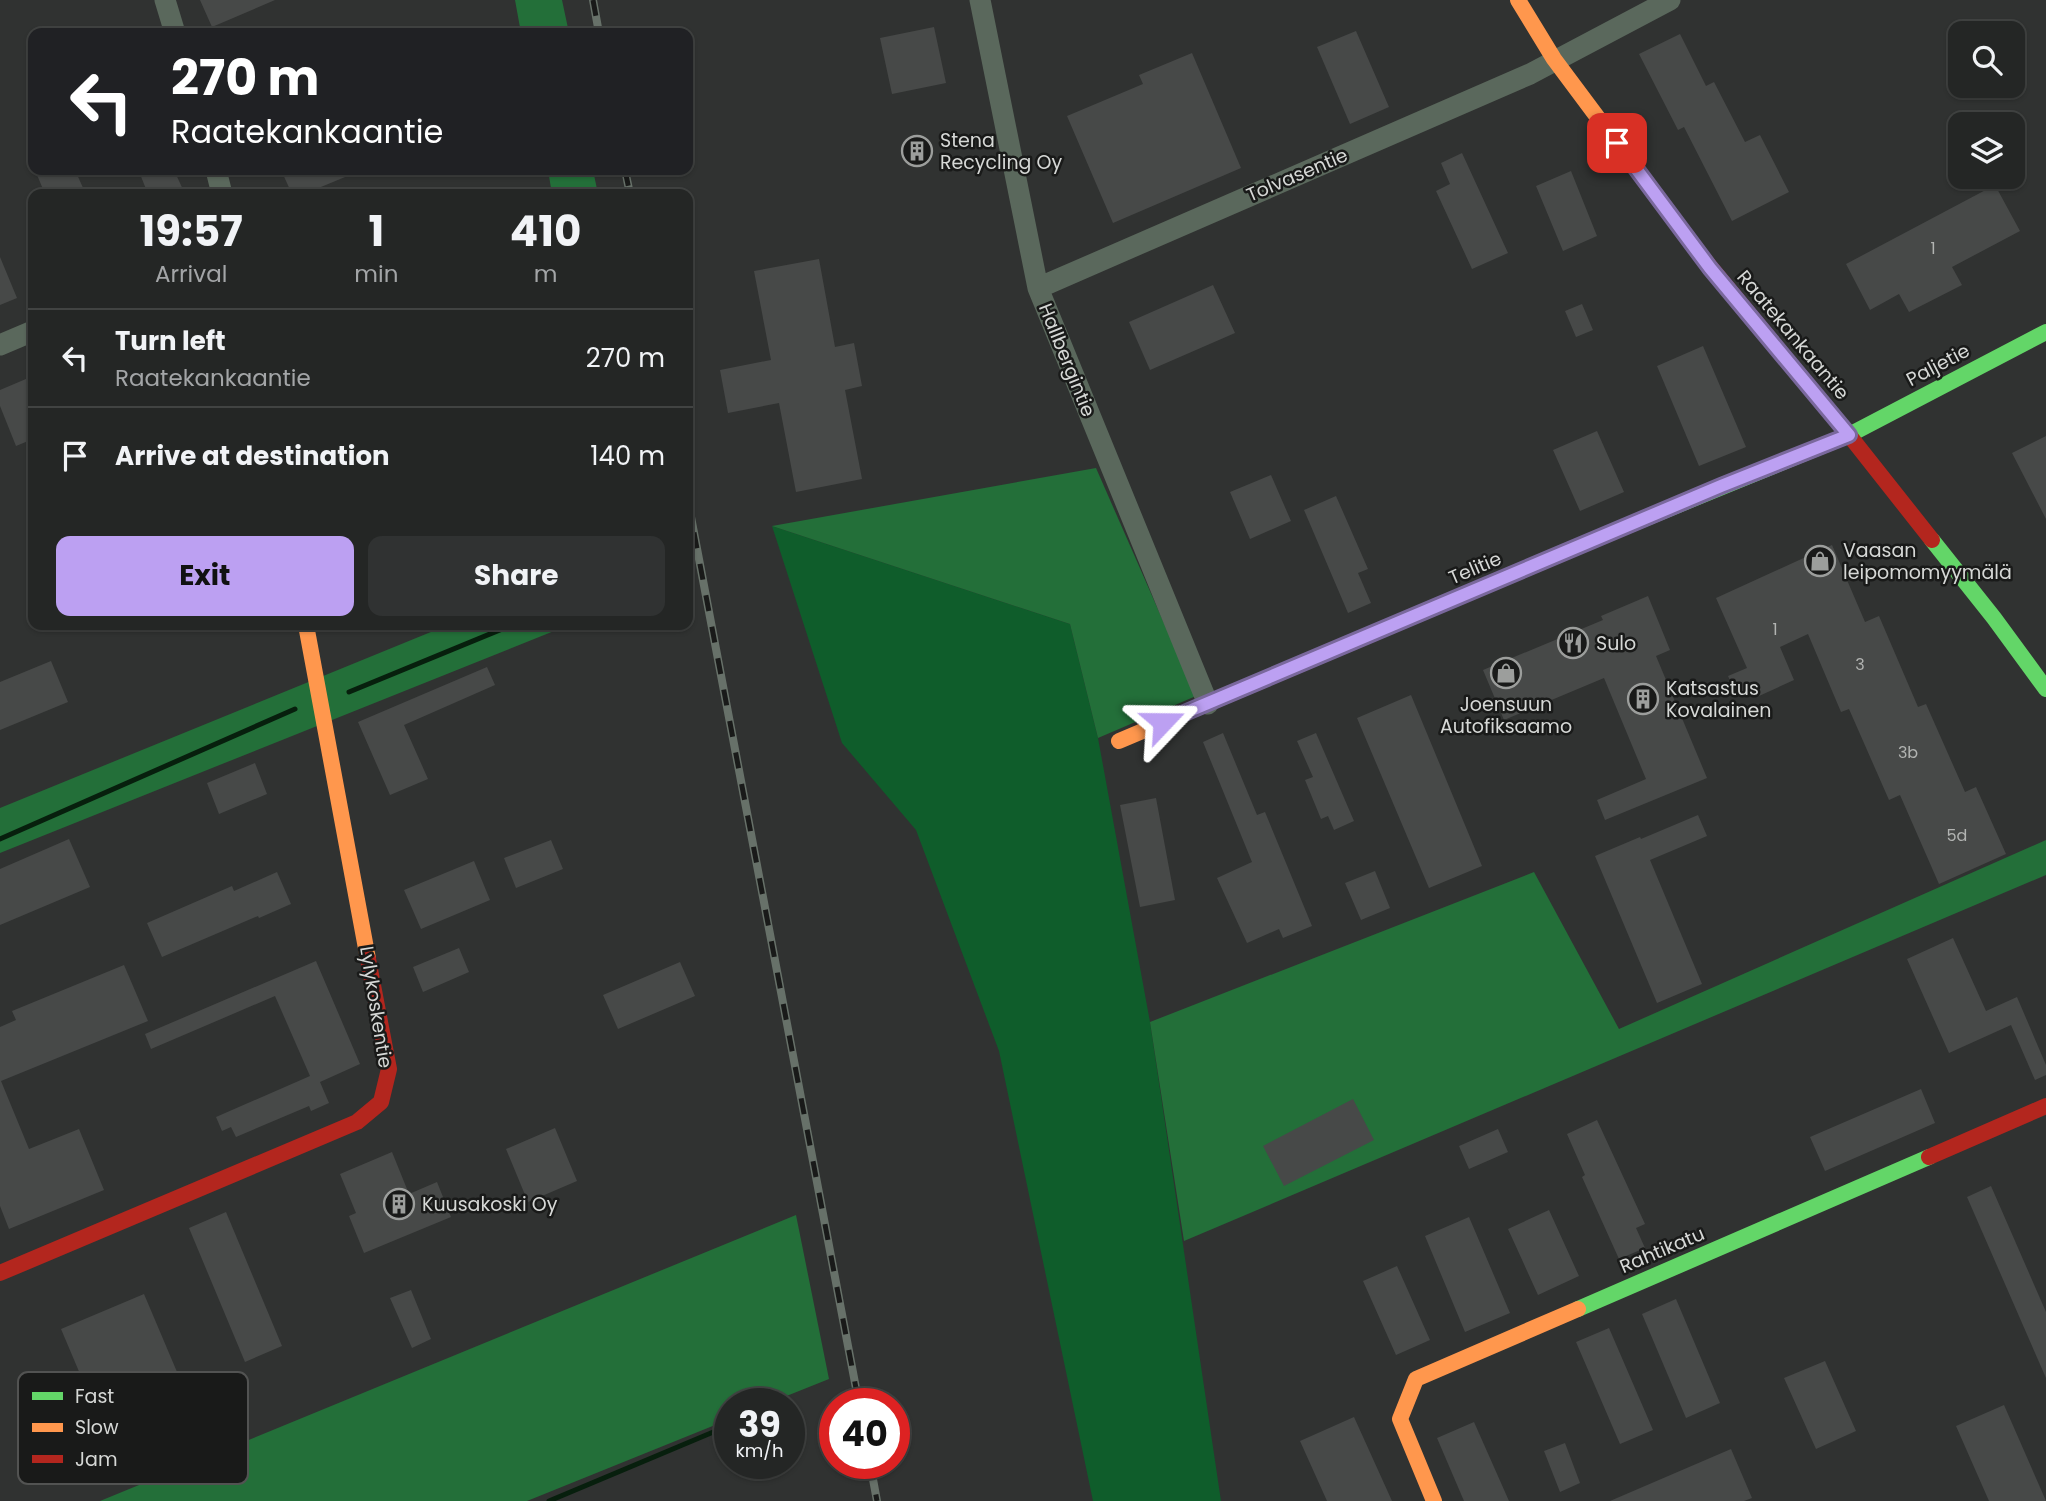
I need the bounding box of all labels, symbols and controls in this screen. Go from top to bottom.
map controls [1948,21,2025,189]
button: search [1948,21,2025,98]
text: 270 m [171,44,319,112]
icon: left [56,56,147,147]
text: Raatekankaantie [171,109,443,154]
button: layers [1948,112,2025,189]
pin [1587,113,1647,173]
icon: arrive [1598,124,1636,162]
place label: Stena Recycling Oy [940,127,1062,176]
building icon: Stena Recycling Oy [900,134,934,168]
street label: Tolvasentie [1242,142,1352,208]
text: 19:57 [139,202,243,261]
text: 1 [368,202,384,261]
text: 410 [510,202,581,261]
house number: 1 [1930,237,1936,260]
text: Arrival [155,258,227,290]
text: min [354,258,398,290]
text: m [534,258,558,290]
street label: Raatekankaantie [1731,264,1855,406]
street label: Hallbergintie [1032,299,1102,421]
text: Turn left [115,323,226,359]
street label: Paljetie [1901,337,1975,393]
icon: left [56,339,94,377]
text: 270 m [586,340,665,376]
text: Raatekankaantie [115,362,311,394]
icon: arrive [56,437,94,475]
text: Arrive at destination [115,438,390,474]
text: 140 m [590,438,665,474]
button: Exit [56,536,354,616]
button: Share [368,536,665,616]
place label: Vaasan leipomomyymälä [1843,537,2012,586]
shop icon: Vaasan leipomomyymälä [1803,544,1837,578]
street label: Telitie [1445,545,1505,591]
house number: 1 [1772,618,1778,641]
restaurant icon: Sulo [1556,626,1590,660]
place label: Sulo [1596,630,1636,657]
house number: 3 [1855,653,1865,676]
shop icon: Joensuun Autofiksaamo [1489,656,1523,690]
place label: Katsastus Kovalainen [1666,675,1771,724]
building icon: Katsastus Kovalainen [1626,682,1660,716]
position arrow [1126,685,1200,759]
place label: Joensuun Autofiksaamo [1440,691,1572,740]
house number: 3b [1898,741,1918,764]
house number: 5d [1947,824,1967,847]
street label: Lylykoskentie [353,944,399,1070]
building icon: Kuusakoski Oy [382,1187,416,1221]
place label: Kuusakoski Oy [422,1191,558,1218]
street label: Rahtikatu [1615,1220,1709,1280]
legend [18,1372,248,1484]
text: Fast [75,1383,114,1410]
speed limit sign: 40 [819,1388,910,1479]
text: 39 [738,1400,781,1449]
text: Slow [75,1414,119,1441]
text: km/h [736,1438,783,1463]
text: Jam [75,1446,117,1473]

